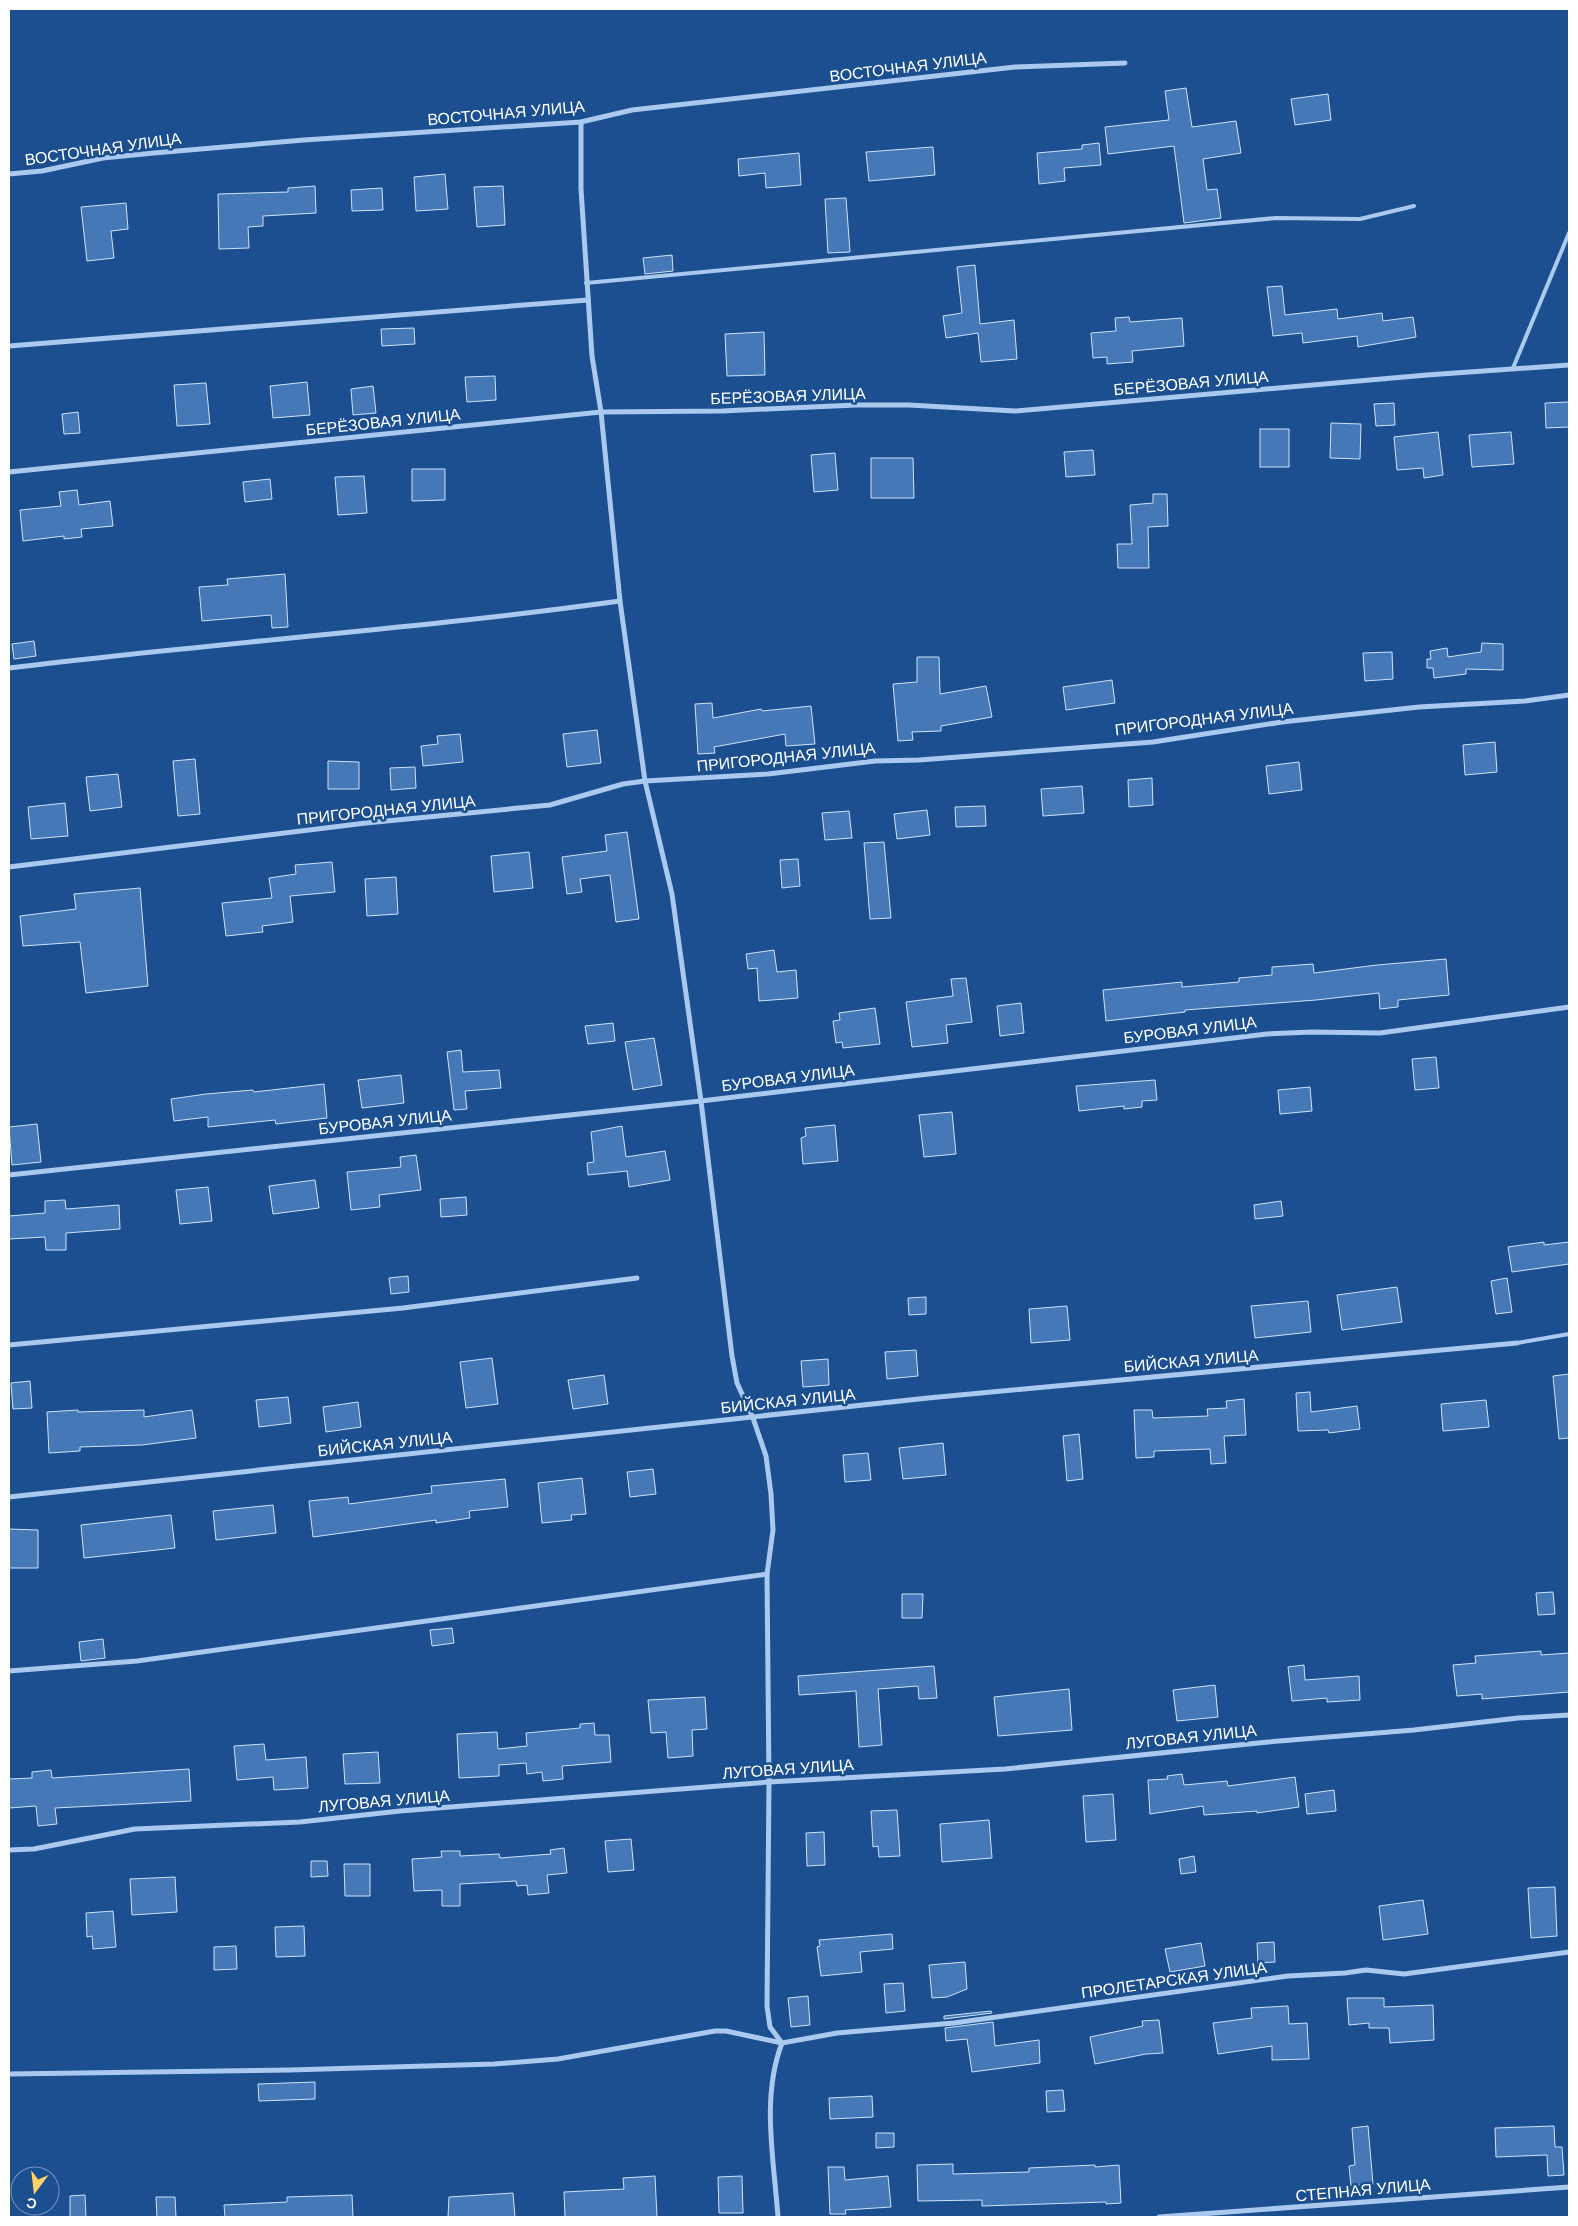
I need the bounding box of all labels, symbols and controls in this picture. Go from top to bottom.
street label: ВОСТОЧНАЯ УЛИЦА [829,49,988,85]
street label: ВОСТОЧНАЯ УЛИЦА [427,98,586,128]
street label: ВОСТОЧНАЯ УЛИЦА [24,130,183,168]
street label: БЕРЁЗОВАЯ УЛИЦА [1113,368,1269,398]
street label: БЕРЁЗОВАЯ УЛИЦА [710,385,866,407]
street label: БЕРЁЗОВАЯ УЛИЦА [305,405,461,439]
street label: ПРИГОРОДНАЯ УЛИЦА [1114,700,1294,738]
street label: ПРИГОРОДНАЯ УЛИЦА [696,739,876,775]
street label: ПРИГОРОДНАЯ УЛИЦА [296,792,476,828]
street label: БУРОВАЯ УЛИЦА [1122,1013,1258,1047]
street label: БУРОВАЯ УЛИЦА [720,1061,856,1095]
street label: БУРОВАЯ УЛИЦА [317,1107,453,1137]
street label: БИЙСКАЯ УЛИЦА [1123,1346,1259,1375]
street label: БИЙСКАЯ УЛИЦА [720,1384,856,1417]
street label: БИЙСКАЯ УЛИЦА [317,1427,453,1460]
street label: ЛУГОВАЯ УЛИЦА [1125,1722,1258,1752]
street label: ЛУГОВАЯ УЛИЦА [722,1756,855,1782]
street label: ЛУГОВАЯ УЛИЦА [318,1787,451,1815]
street label: ПРОЛЕТАРСКАЯ УЛИЦА [1080,1959,1268,2001]
north arrow [10,2166,60,2216]
street label: СТЕПНАЯ УЛИЦА [1295,2176,1431,2204]
text: С [25,2195,39,2213]

